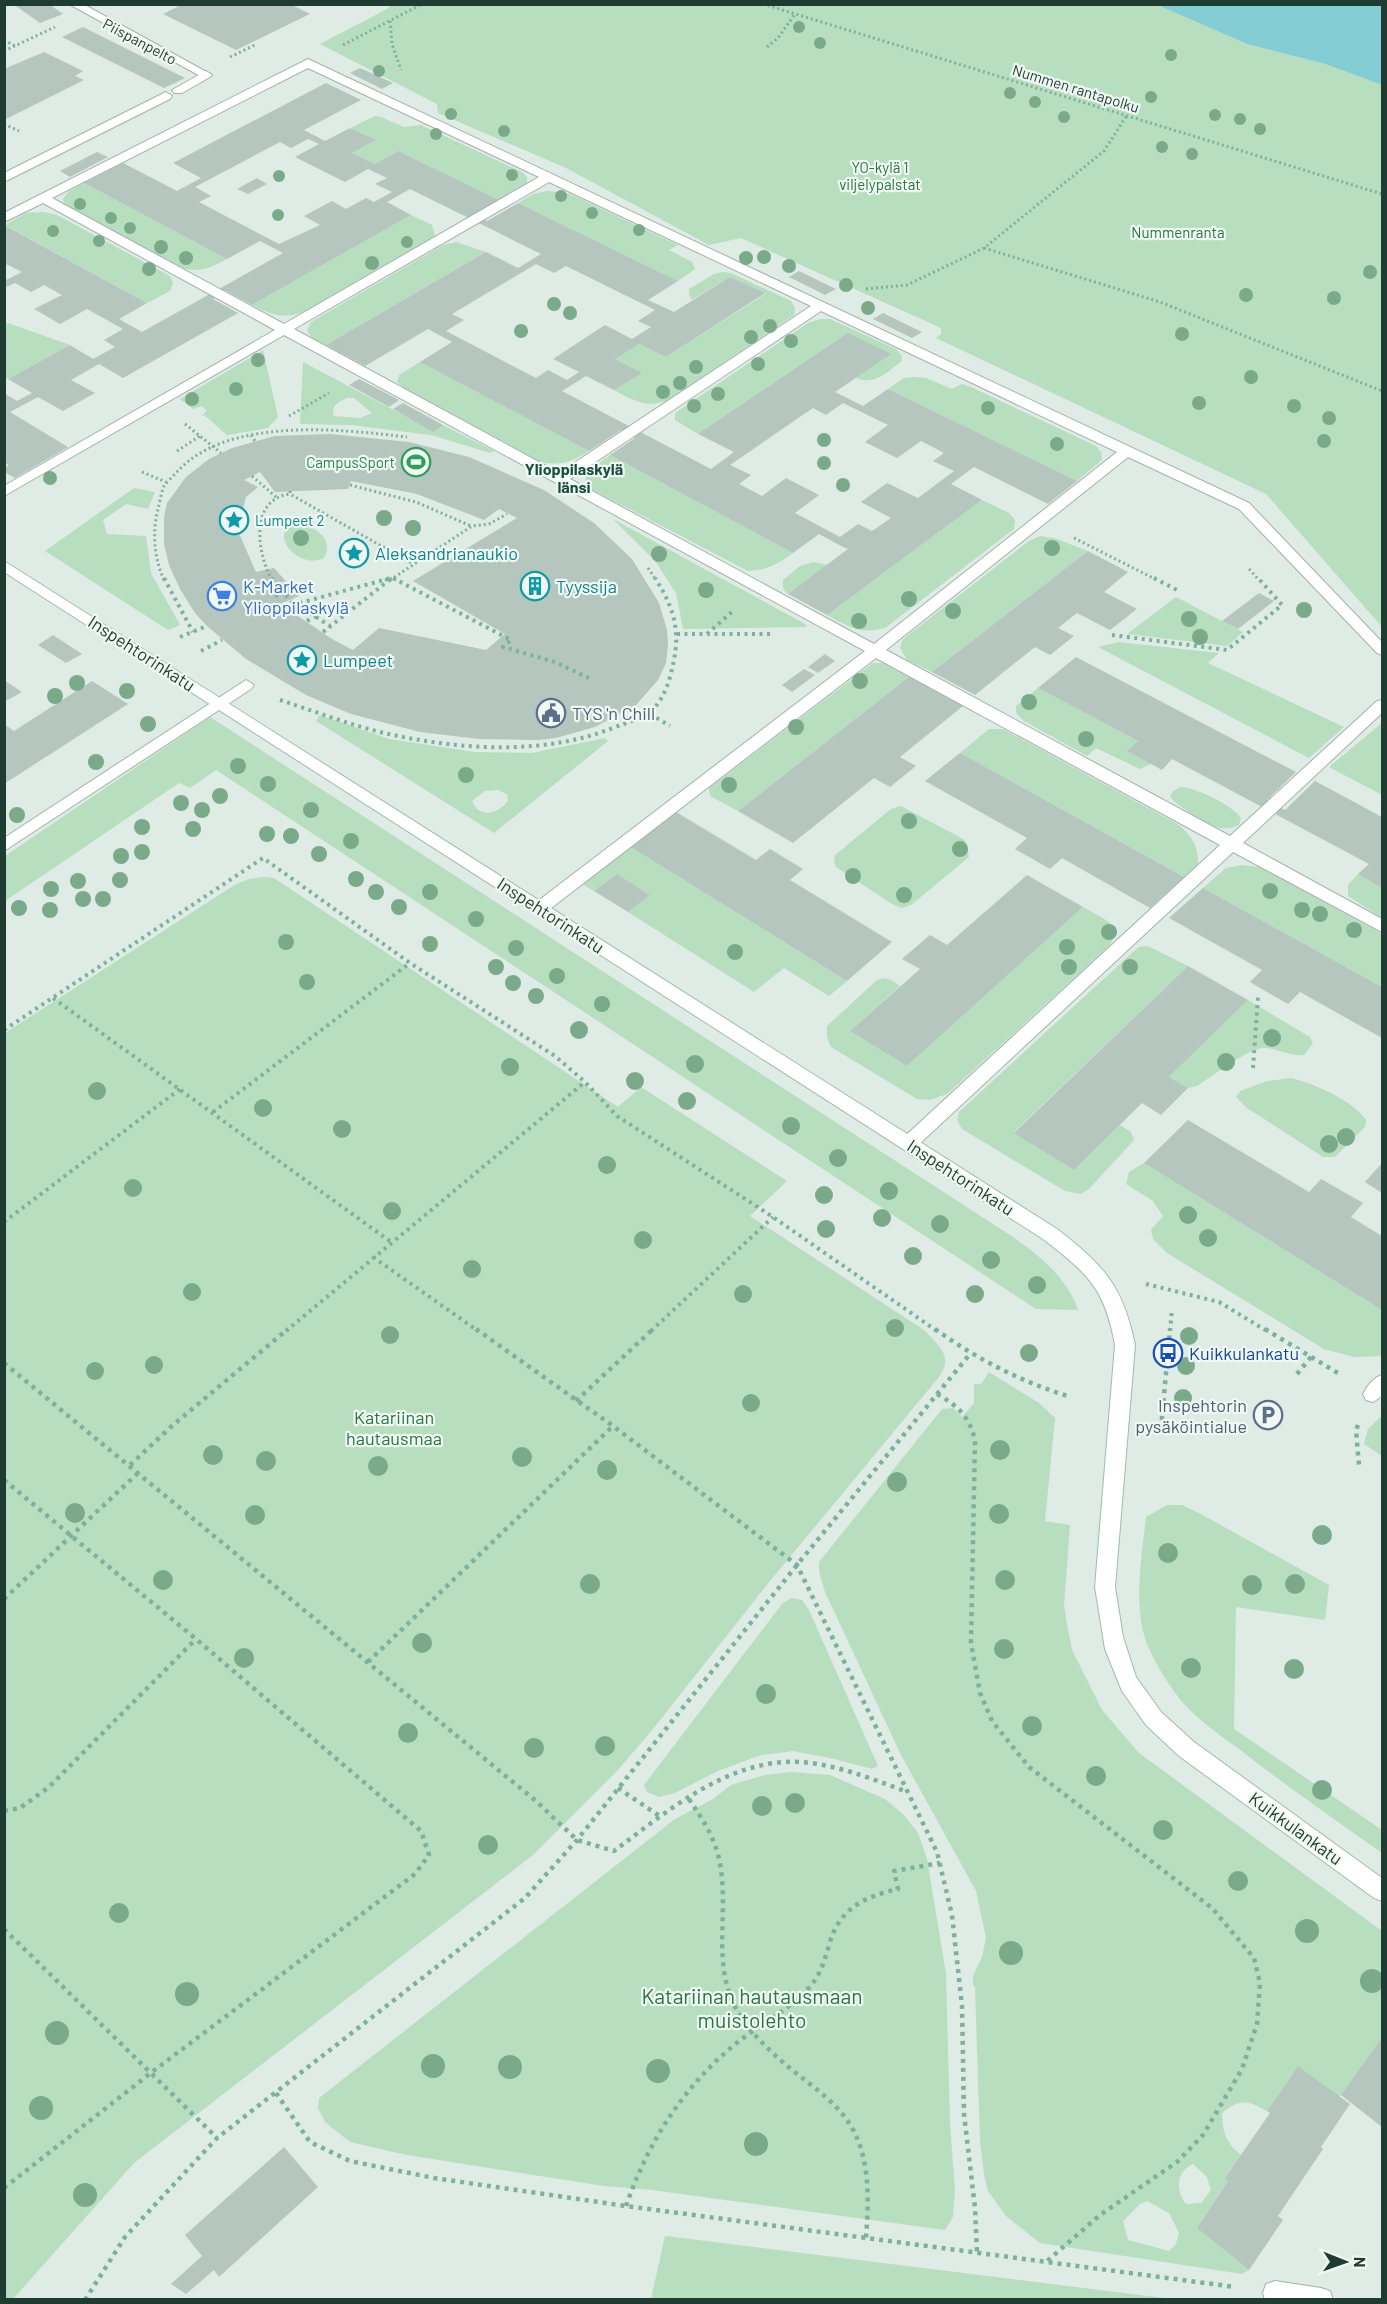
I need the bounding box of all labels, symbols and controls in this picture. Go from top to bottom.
street label: Piispanpelto [100,14,180,68]
street label: Nummen rantapolku [1010,60,1142,116]
park label: YO-kylä 1 viljelypalstat [839,158,921,193]
park label: Nummenranta [1131,223,1225,241]
sports icon: CampusSport [400,446,432,478]
place label: CampusSport [306,453,395,471]
district label: Ylioppilaskylä länsi [525,459,623,496]
place icon: Lumpeet 2 [218,504,250,536]
place label: Lumpeet 2 [255,511,325,529]
place icon: Aleksandrianaukio [338,537,370,569]
place label: Aleksandrianaukio [375,542,518,564]
building icon: Tyyssija [519,570,551,602]
place label: K-Market Ylioppilaskylä [243,575,349,618]
place label: Tyyssija [556,575,617,597]
supermarket icon: K-Market Ylioppilaskylä [206,580,238,612]
street label: Inspehtorinkatu [84,610,200,696]
place icon: Lumpeet [286,644,318,676]
place label: Lumpeet [323,649,393,671]
public building icon: TYS 'n Chill [535,697,567,729]
place label: TYS 'n Chill [572,702,655,724]
street label: Inspehtorinkatu [493,872,609,958]
street label: Inspehtorinkatu [903,1134,1019,1220]
bus stop icon: Kuikkulankatu [1152,1337,1184,1369]
place label: Kuikkulankatu [1189,1342,1299,1364]
place label: Inspehtorin pysäköintialue [1135,1394,1247,1437]
parking icon: Inspehtorin pysäköintialue [1252,1399,1284,1431]
park label: Katariinan hautausmaa [346,1406,442,1449]
street label: Kuikkulankatu [1245,1787,1347,1869]
park label: Katariinan hautausmaan muistolehto [642,1983,862,2032]
north arrow [1315,2232,1375,2292]
text: N [1351,2257,1370,2268]

